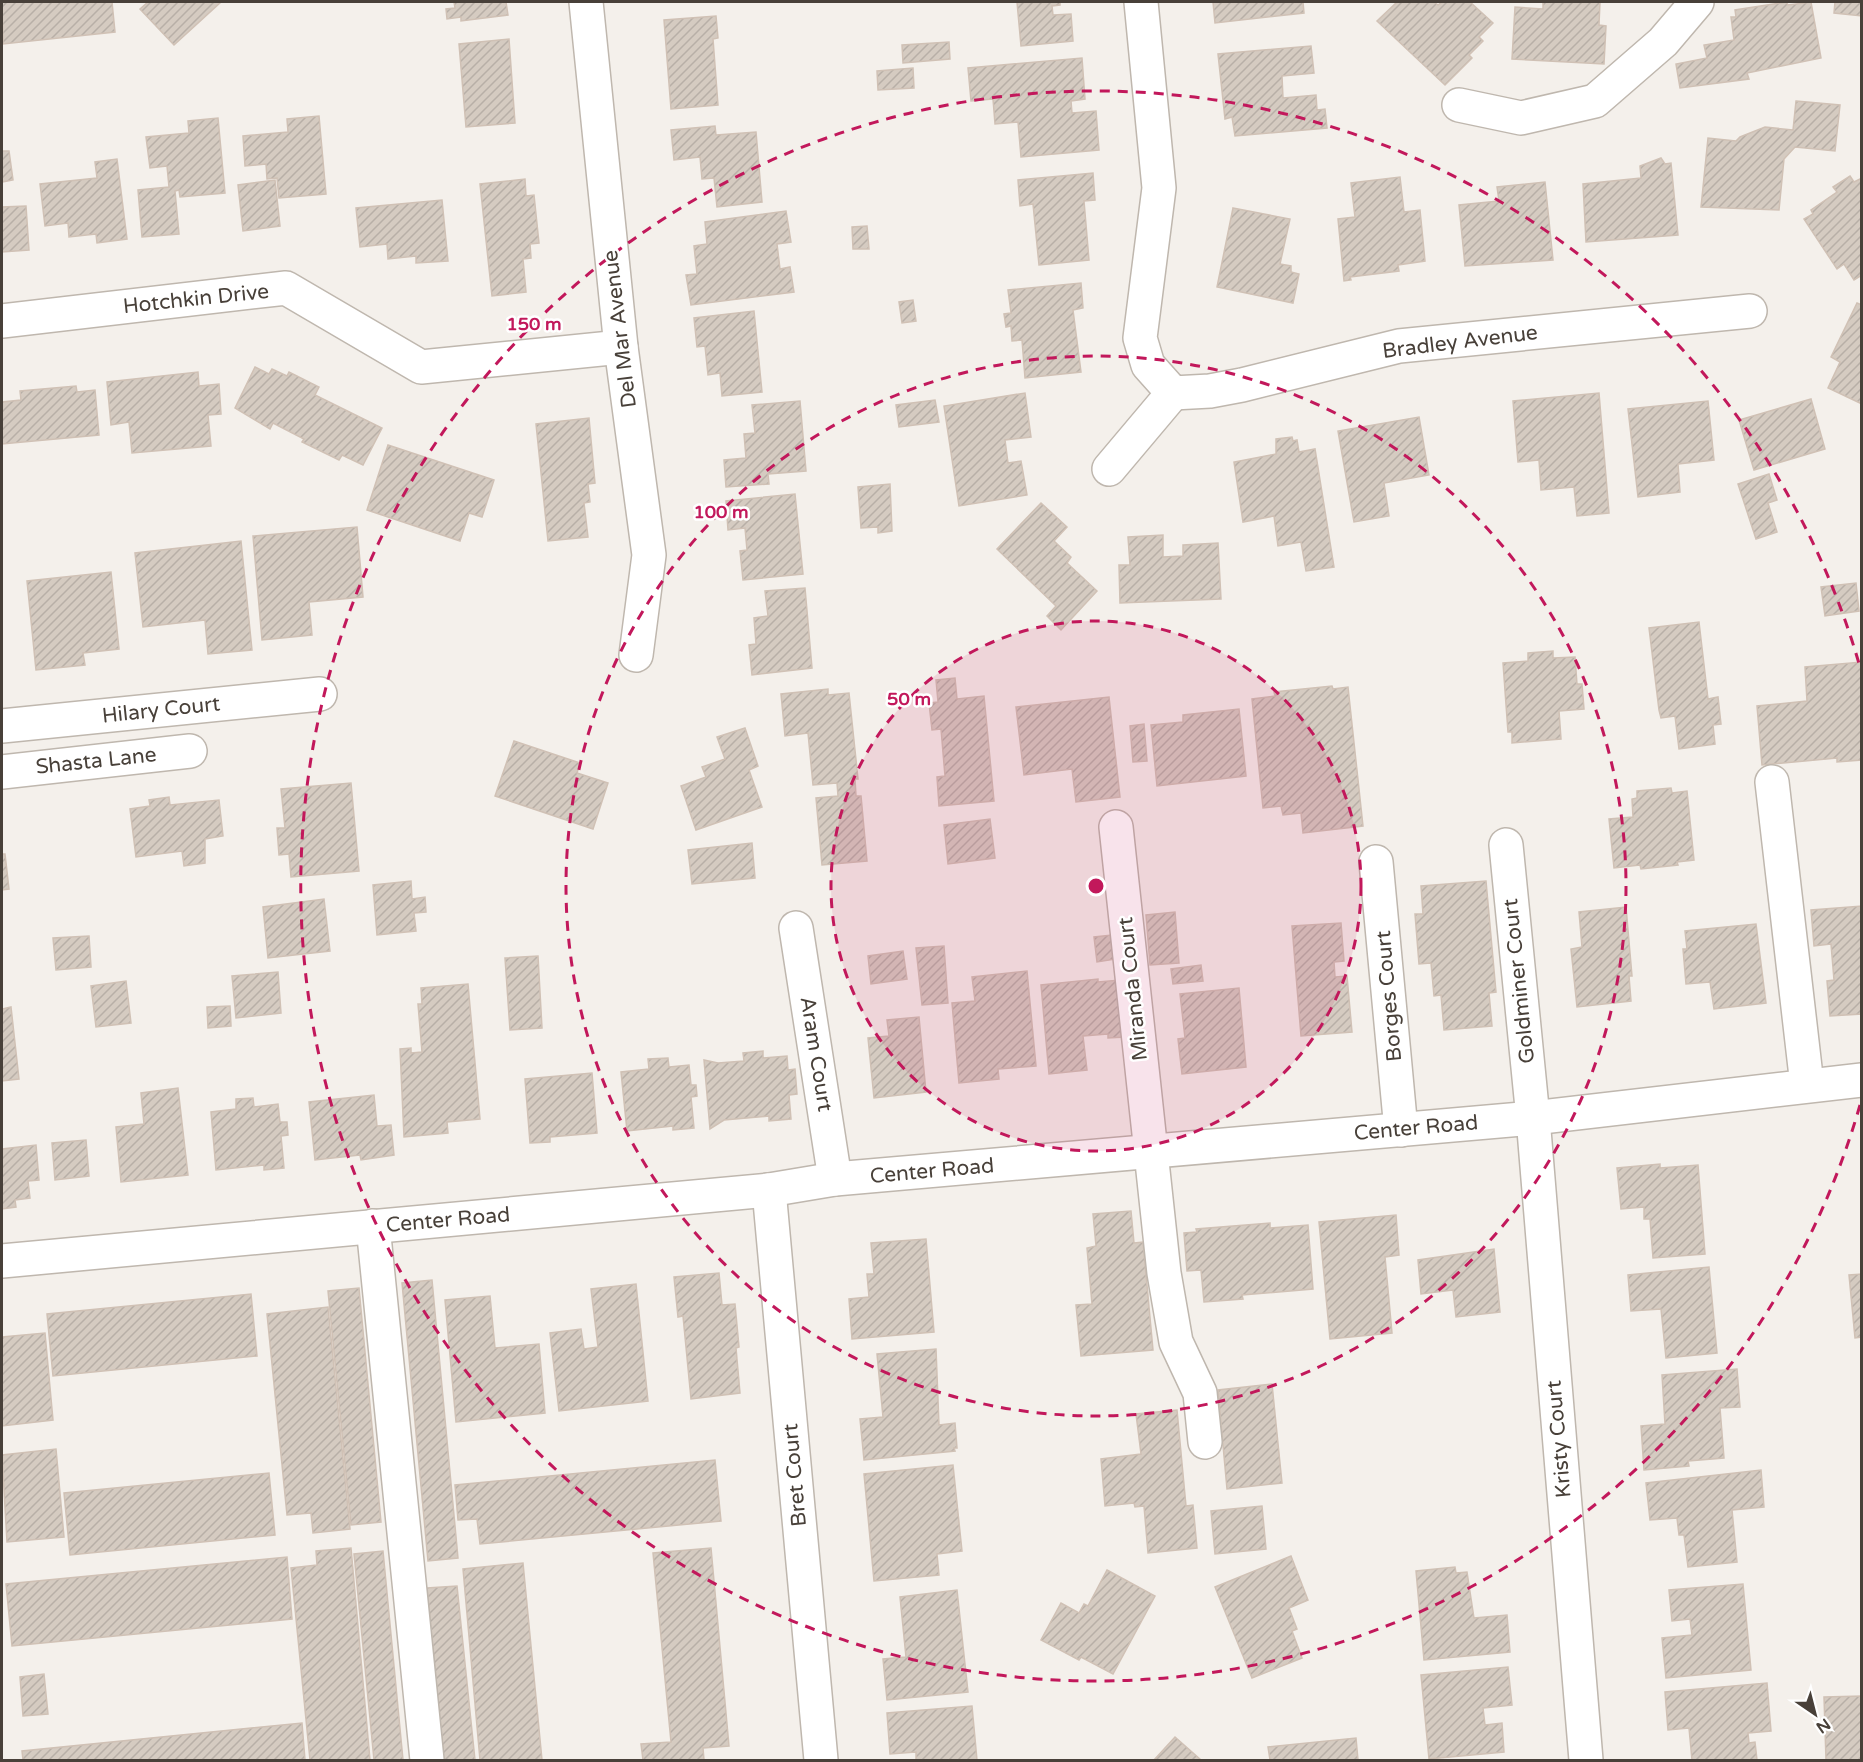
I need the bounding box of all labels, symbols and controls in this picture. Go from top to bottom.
street label: Del Mar Avenue [598,249,642,409]
street label: Hotchkin Drive [122,279,270,319]
text: 150 m [506,313,562,335]
street label: Bradley Avenue [1381,320,1539,364]
text: 100 m [693,501,749,523]
text: 50 m [887,688,931,710]
street label: Hilary Court [101,691,221,729]
street label: Shasta Lane [34,742,158,780]
centre of rings [1086,876,1106,896]
street label: Goldminer Court [1498,897,1540,1065]
street label: Miranda Court [1113,916,1153,1062]
street label: Borges Court [1371,929,1407,1063]
street label: Aram Court [795,995,837,1113]
street label: Center Road [1353,1110,1479,1146]
street label: Center Road [869,1153,995,1189]
street label: Center Road [385,1202,511,1238]
street label: Kristy Court [1541,1379,1577,1499]
street label: Bret Court [778,1422,812,1528]
north arrow [1785,1684,1845,1744]
text: N [1812,1714,1834,1737]

